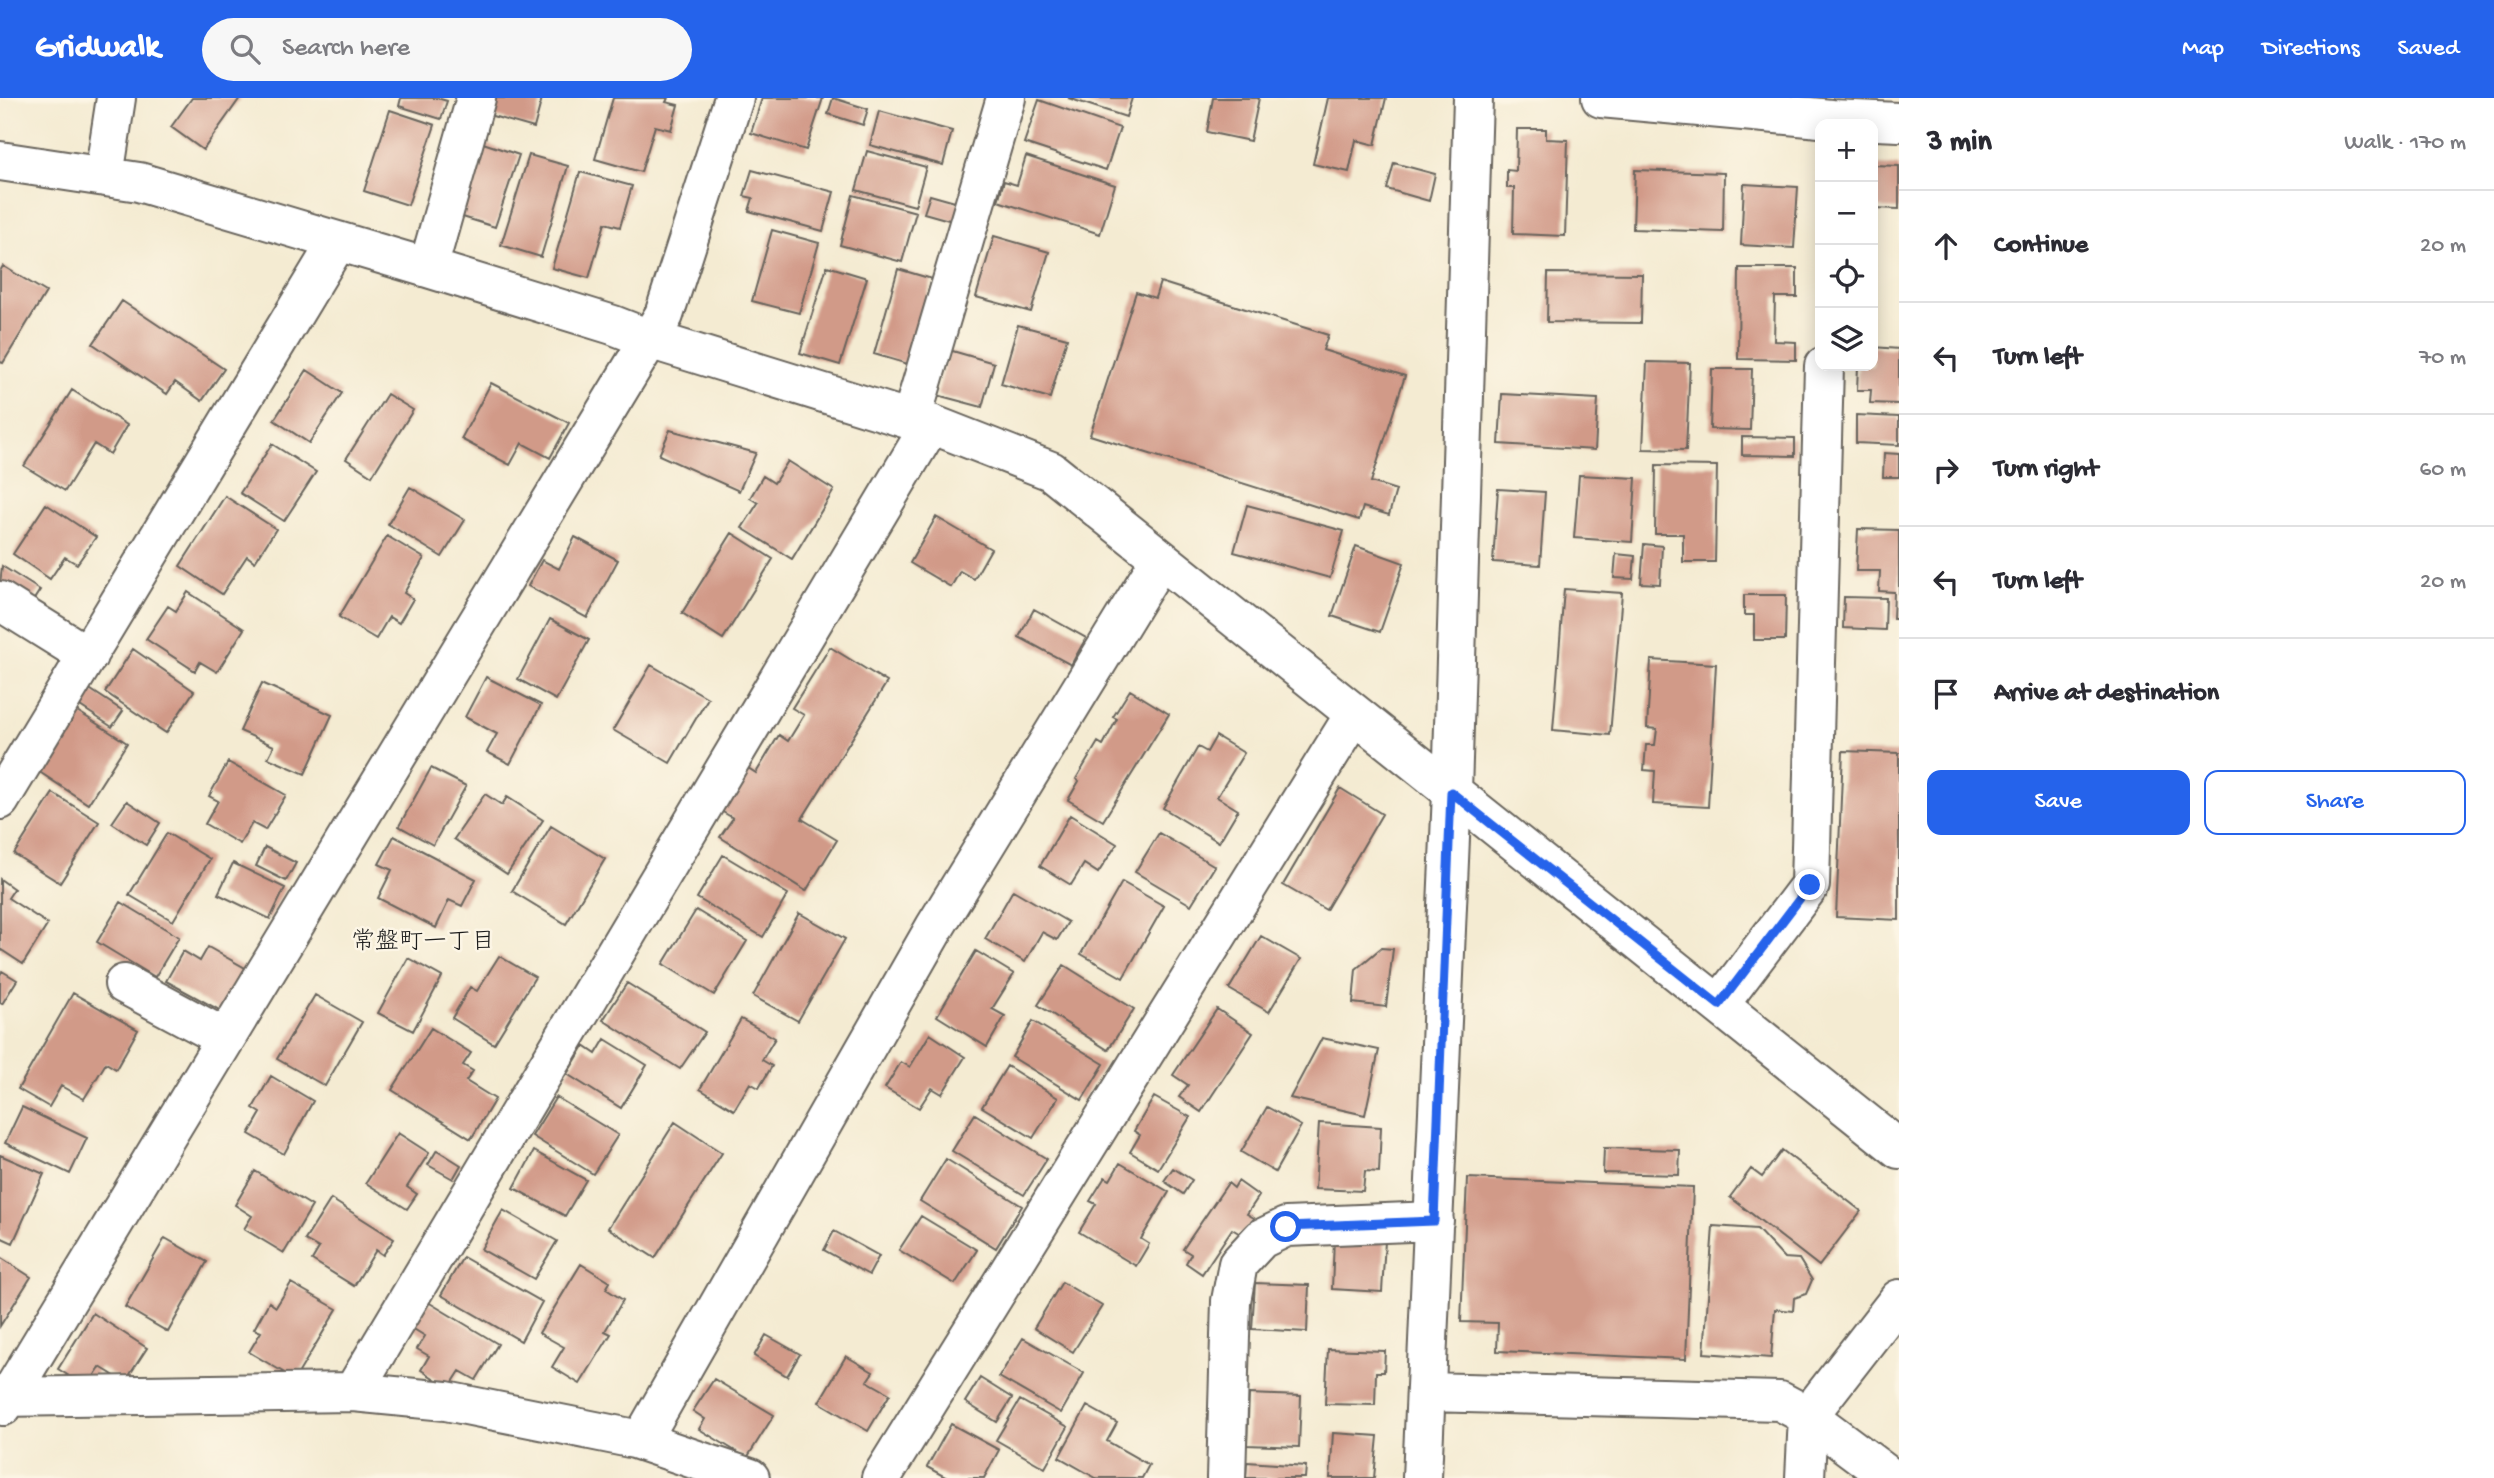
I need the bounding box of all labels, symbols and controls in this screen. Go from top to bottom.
search box [202,18,692,81]
text: Gridwalk [35,30,160,68]
icon: search [226,30,264,68]
text: Search here [282,34,410,65]
text: Map [2182,35,2224,64]
text: Directions [2262,35,2360,64]
text: Saved [2398,35,2459,64]
map controls [1815,119,1878,371]
button: + [1815,119,1878,182]
text: 3 min [1927,126,1992,161]
text: Walk · 170 m [2344,130,2466,157]
button: − [1815,182,1878,245]
icon: ahead [1927,227,1965,265]
text: Continue [1994,231,2088,262]
text: 20 m [2420,233,2466,260]
button: locate [1815,245,1878,308]
button: layers [1815,308,1878,371]
icon: left [1927,339,1965,377]
text: Turn left [1994,343,2082,374]
text: 70 m [2419,345,2466,372]
icon: right [1927,451,1965,489]
text: Turn right [1994,455,2098,486]
text: 60 m [2420,457,2466,484]
icon: left [1927,563,1965,601]
text: Turn left [1994,567,2082,598]
text: 20 m [2420,569,2466,596]
icon: arrive [1927,675,1965,713]
text: Arrive at destination [1994,679,2219,710]
button: Save [1927,770,2190,835]
button: Share [2204,770,2466,835]
route end [1794,869,1825,900]
district label: 常盤町一丁目 [351,928,495,958]
route start [1270,1211,1301,1242]

